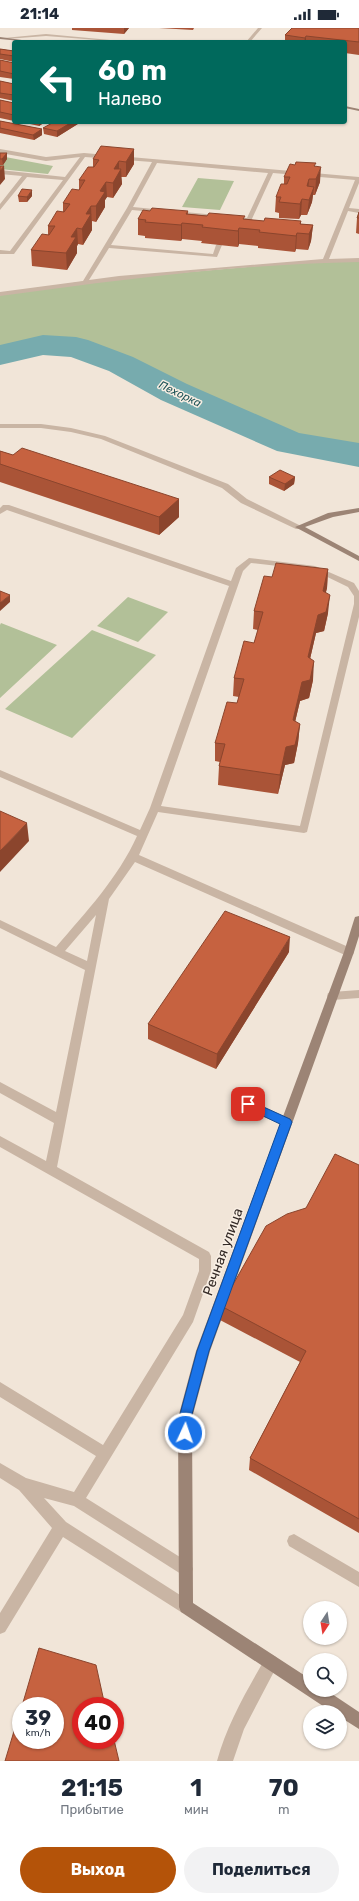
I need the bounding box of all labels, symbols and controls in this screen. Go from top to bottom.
text: 21:14 [20,5,59,23]
text: 60 m [98,54,167,87]
icon: left [32,56,84,108]
text: Налево [98,88,162,110]
water label: Пехорка [157,378,204,410]
pin [231,1087,265,1121]
icon: arrive [237,1093,259,1115]
street label: Речная улица [199,1206,247,1298]
position arrow [164,1412,206,1454]
north arrow [303,1601,347,1645]
map controls [303,1601,347,1749]
button: search [303,1653,347,1697]
speed limit sign: 40 [72,1697,124,1749]
button: layers [303,1705,347,1749]
text: 39 [25,1706,51,1730]
text: km/h [26,1727,50,1739]
text: 21:15 [61,1774,123,1802]
text: 1 [190,1774,202,1802]
text: 70 [269,1774,299,1802]
text: Прибытие [60,1802,124,1817]
text: мин [184,1802,209,1817]
text: m [278,1802,290,1817]
button: Выход [20,1847,176,1893]
button: Поделиться [184,1847,339,1893]

